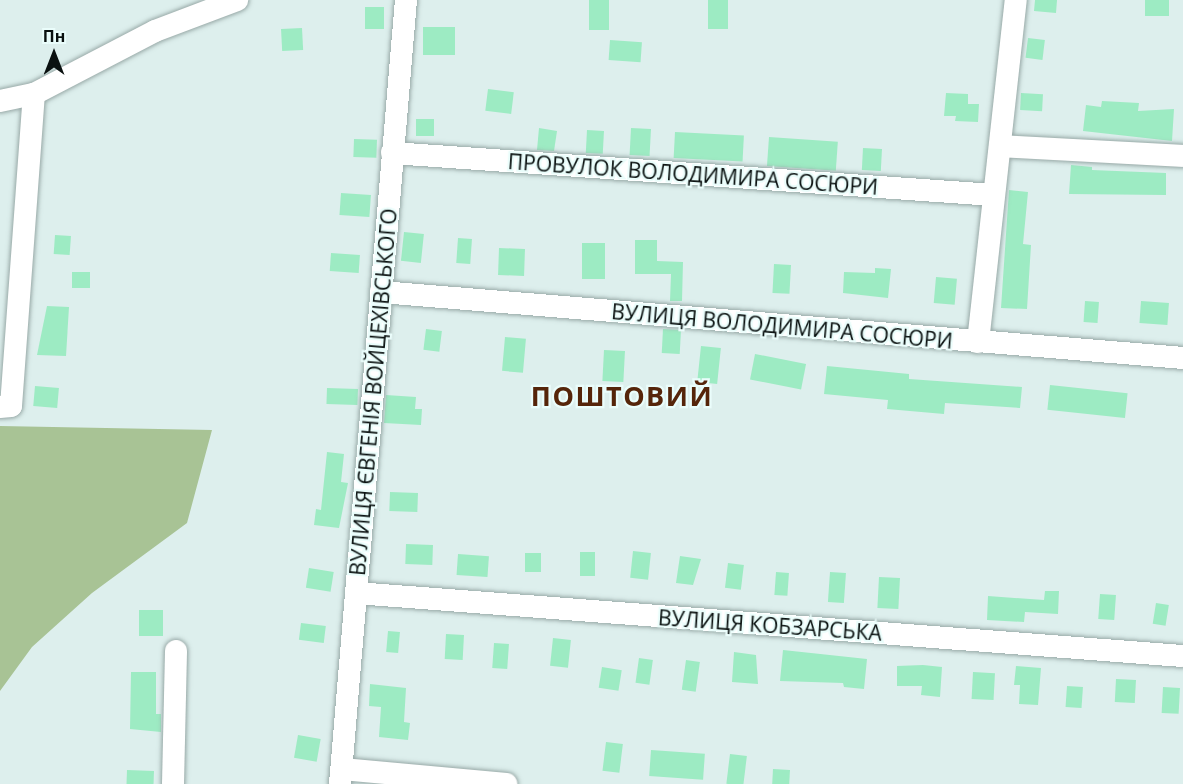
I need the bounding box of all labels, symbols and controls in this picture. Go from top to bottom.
north arrow [24,24,84,84]
text: Пн [43,25,65,47]
street label: ПРОВУЛОК ВОЛОДИМИРА СОСЮРИ [507,148,879,200]
street label: ВУЛИЦЯ ЄВГЕНІЯ ВОЙЦЕХІВСЬКОГО [344,207,402,577]
street label: ВУЛИЦЯ ВОЛОДИМИРА СОСЮРИ [610,299,954,353]
district label: ПОШТОВИЙ [531,380,713,412]
street label: ВУЛИЦЯ КОБЗАРСЬКА [657,605,883,645]

